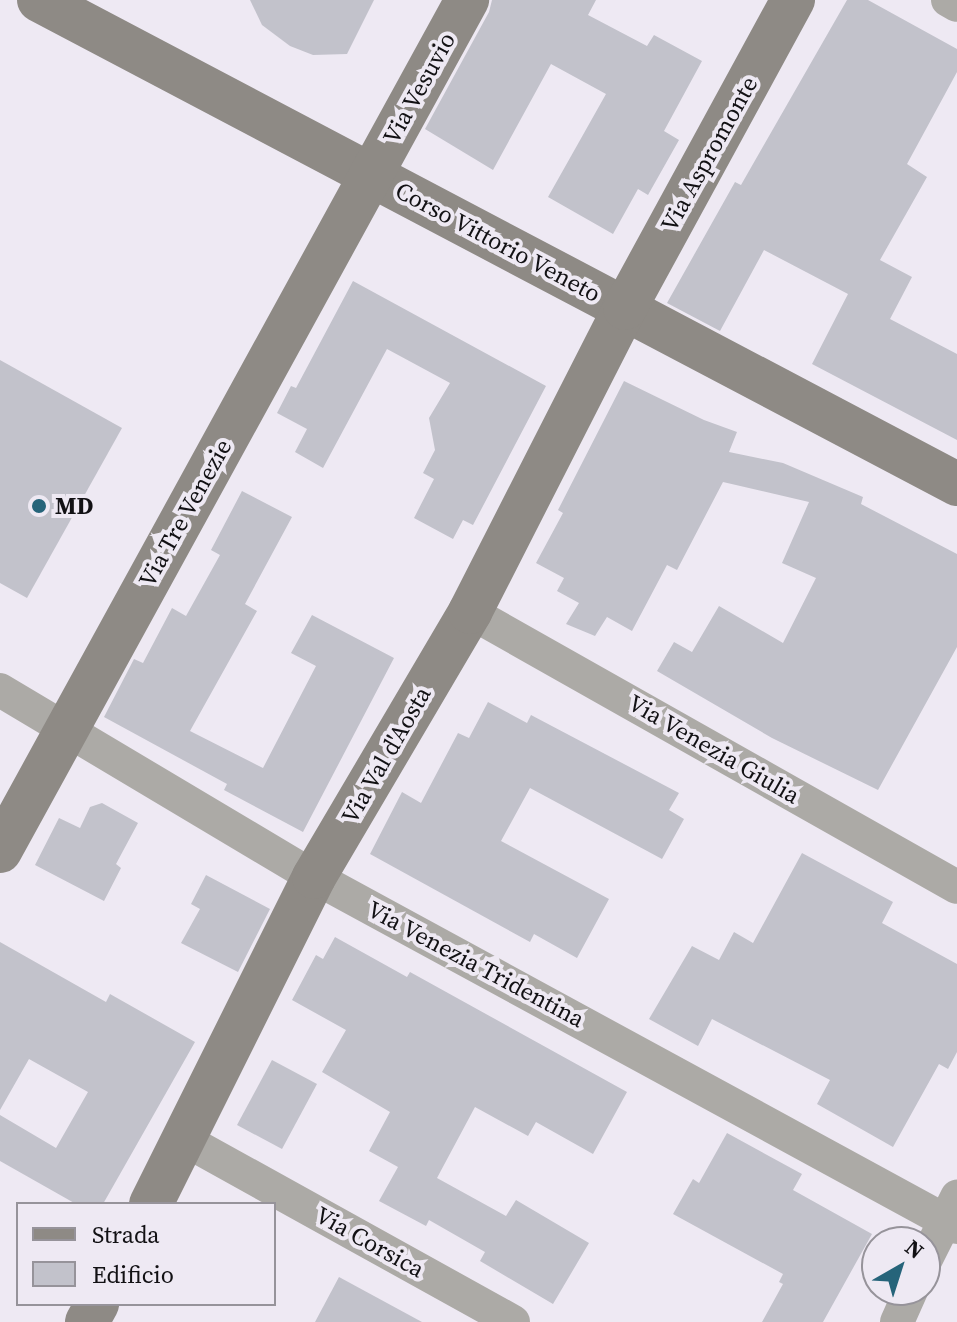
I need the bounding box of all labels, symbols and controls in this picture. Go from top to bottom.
street label: Via Vesuvio [376,27,462,149]
street label: Via Aspromonte [655,71,763,237]
street label: Corso Vittorio Veneto [390,175,606,309]
street label: Via Tre Venezie [132,434,238,592]
place label: MD [55,492,93,520]
marker: MD [30,497,48,515]
street label: Via Val d'Aosta [335,681,437,829]
street label: Via Venezia Giulia [623,688,805,810]
street label: Via Venezia Tridentina [362,894,590,1034]
street label: Via Corsica [310,1200,430,1284]
legend [16,1202,276,1306]
text: Strada [92,1218,160,1251]
north arrow [861,1226,941,1306]
text: N [899,1232,931,1266]
text: Edificio [92,1258,174,1291]

